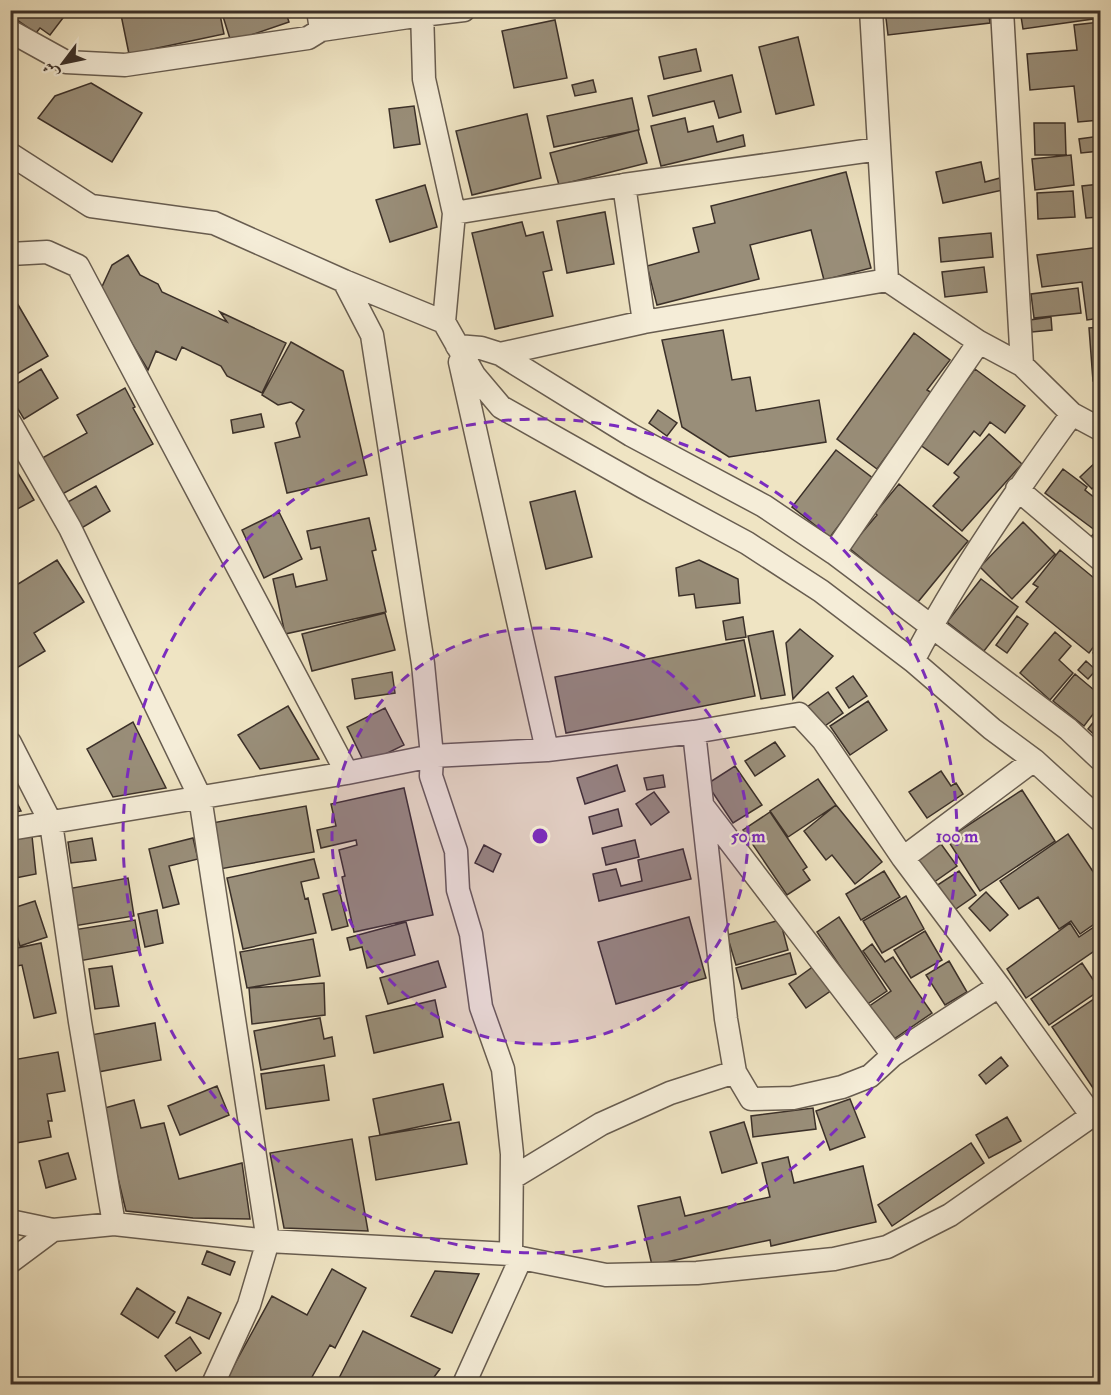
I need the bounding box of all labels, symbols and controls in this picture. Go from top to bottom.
north arrow [33,33,93,93]
text: ش [38,58,64,82]
text: 50 m [731,825,766,848]
text: 100 m [936,825,979,848]
centre of rings [530,826,550,846]

